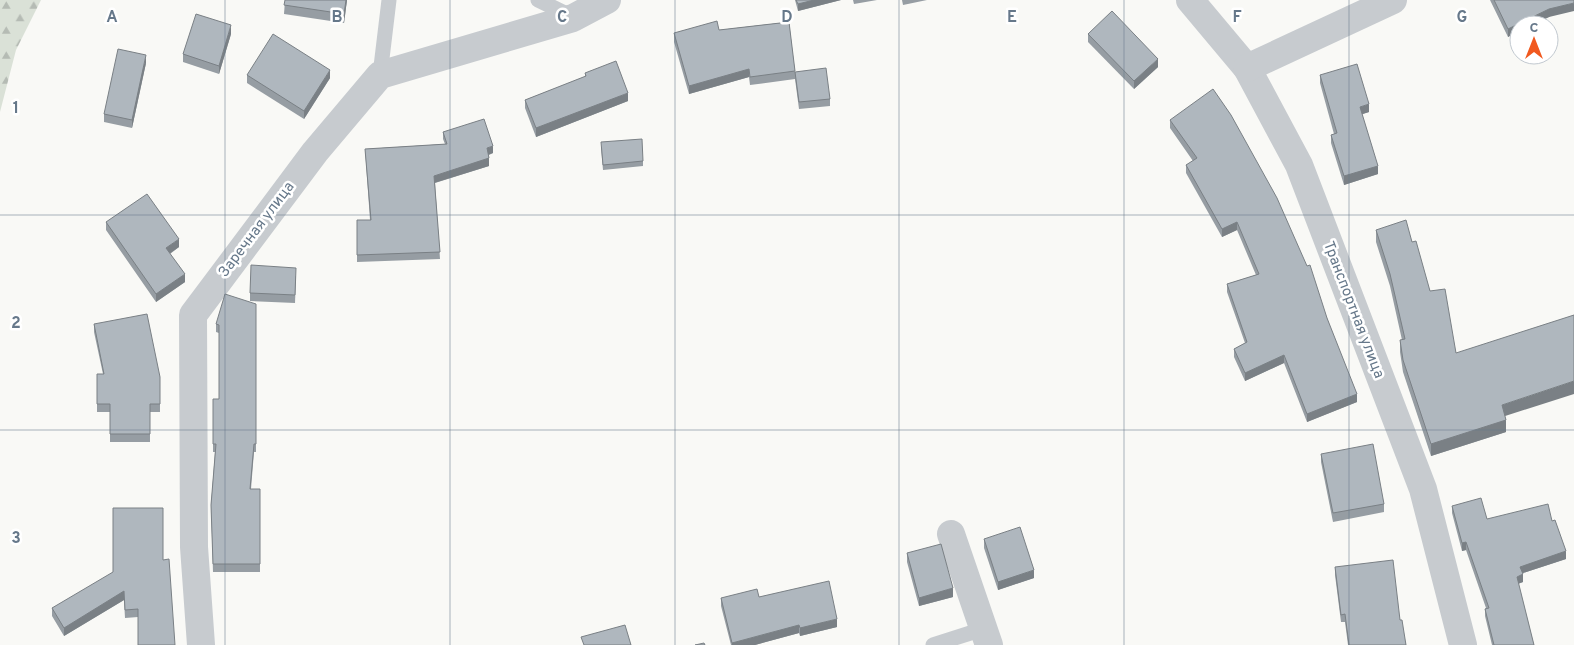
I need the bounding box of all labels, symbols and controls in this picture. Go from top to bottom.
text: A [106,8,118,28]
text: B [331,8,343,28]
text: C [557,8,567,28]
text: D [781,8,793,28]
text: E [1007,8,1017,28]
text: F [1232,8,1242,28]
text: G [1457,8,1467,28]
north arrow [1509,15,1559,65]
text: С [1530,20,1539,37]
text: 1 [13,99,19,119]
street label: Заречная улица [215,178,299,282]
street label: Транспортная улица [1318,239,1388,381]
text: 2 [11,314,21,334]
text: 3 [11,529,21,549]

